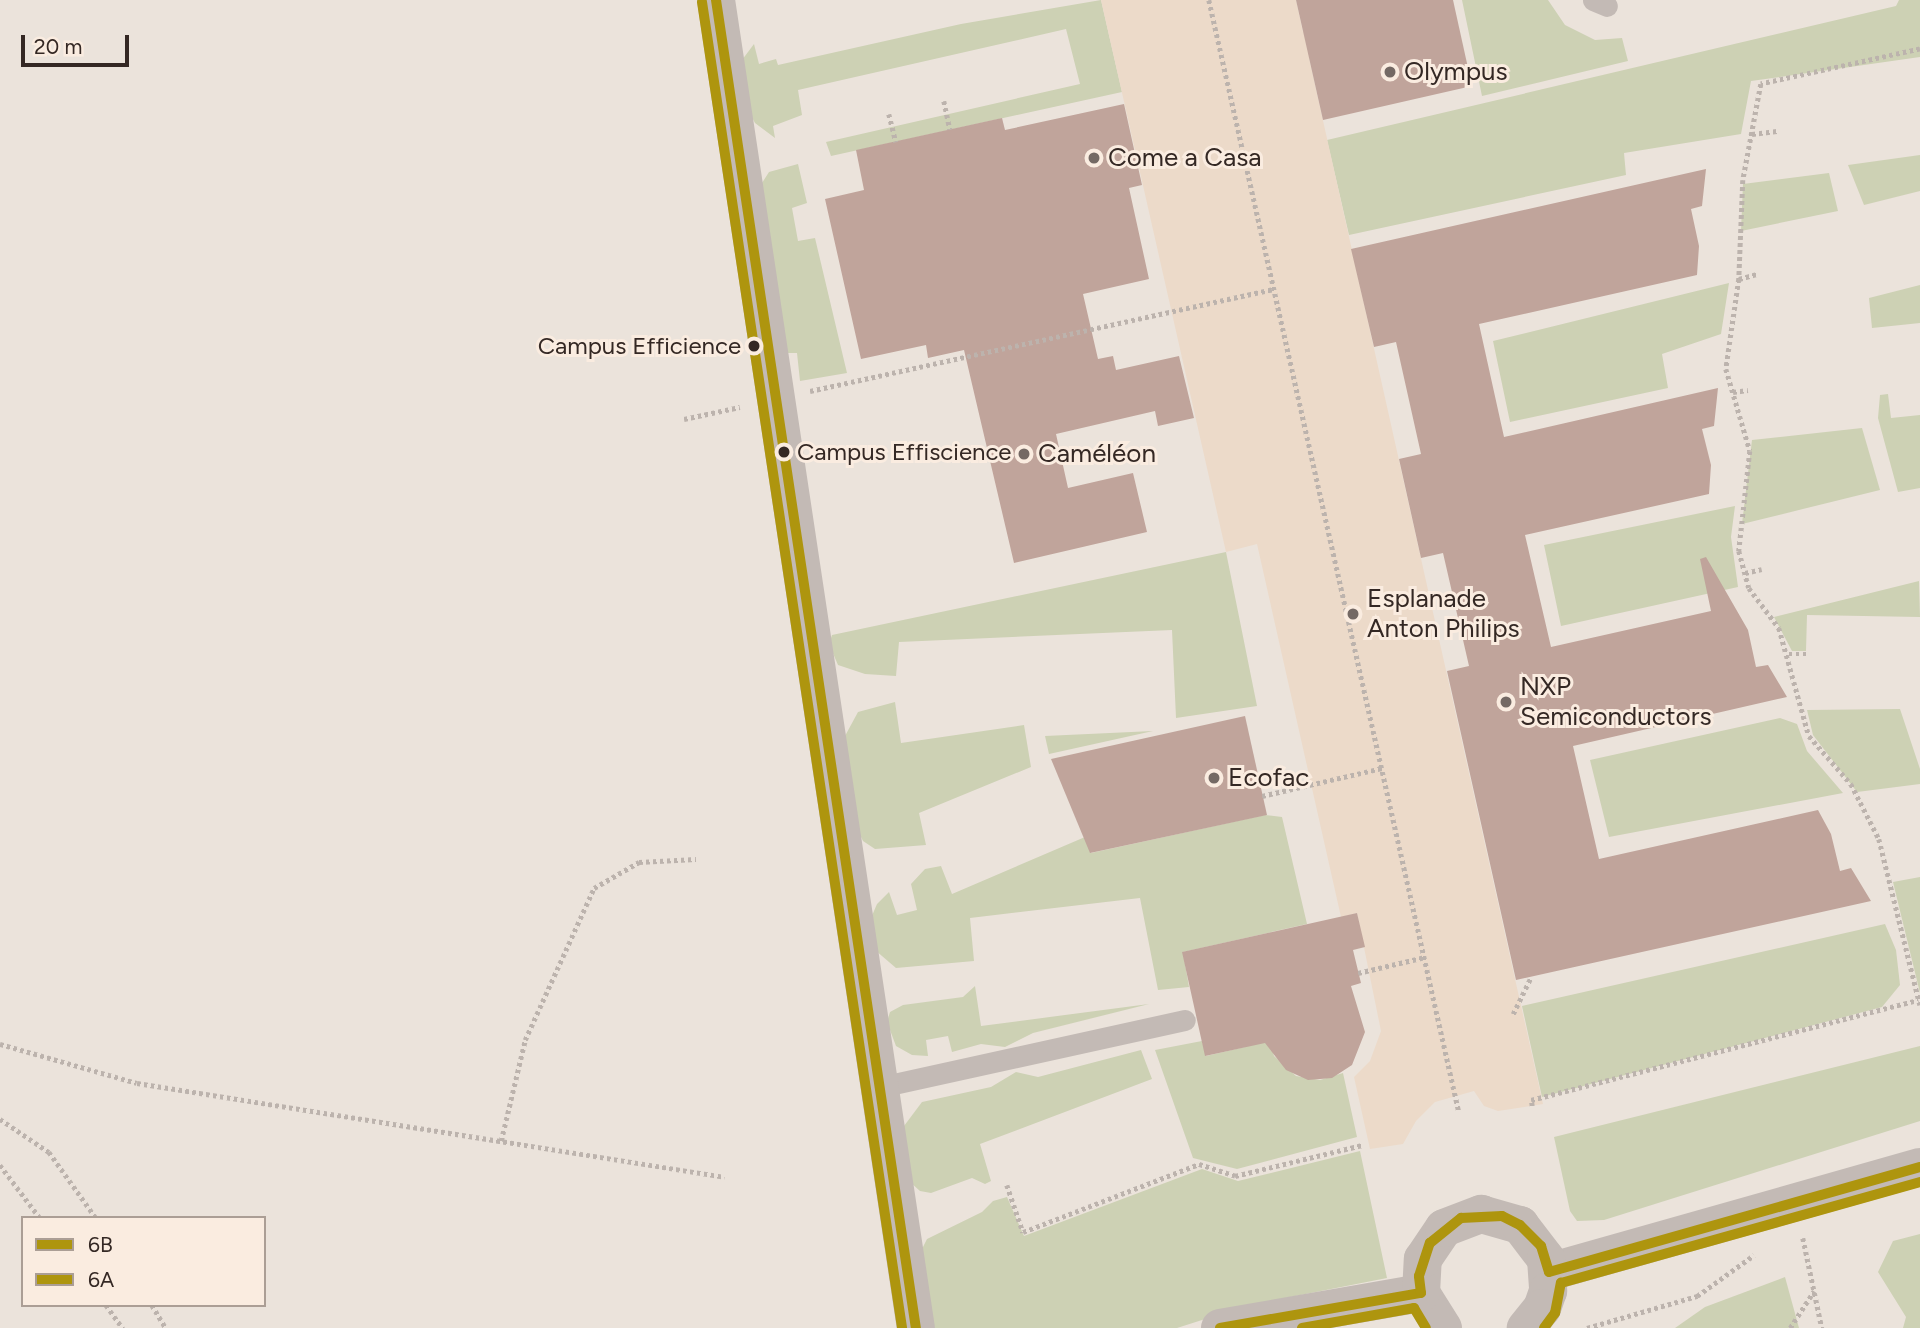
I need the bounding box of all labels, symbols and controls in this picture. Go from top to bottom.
scale bar [24,21,133,65]
text: 20 m [34,34,82,59]
place label: Olympus [1404,56,1508,88]
marker: Olympus [1382,64,1398,80]
place label: Come a Casa [1108,142,1262,174]
marker: Come a Casa [1086,150,1102,166]
place label: Campus Efficience [538,332,741,360]
marker: Campus Efficience [747,339,761,353]
place label: Campus Effiscience [797,438,1011,466]
place label: Caméléon [1038,438,1156,470]
marker: Campus Effiscience [777,445,791,459]
marker: Caméléon [1016,446,1032,462]
place label: Esplanade Anton Philips [1367,583,1520,644]
marker: Esplanade Anton Philips [1345,606,1361,622]
place label: NXP Semiconductors [1520,671,1712,732]
marker: NXP Semiconductors [1498,694,1514,710]
place label: Ecofac [1228,762,1309,794]
marker: Ecofac [1206,770,1222,786]
legend [21,1216,266,1307]
text: 6B [88,1232,113,1257]
text: 6A [88,1267,114,1292]

